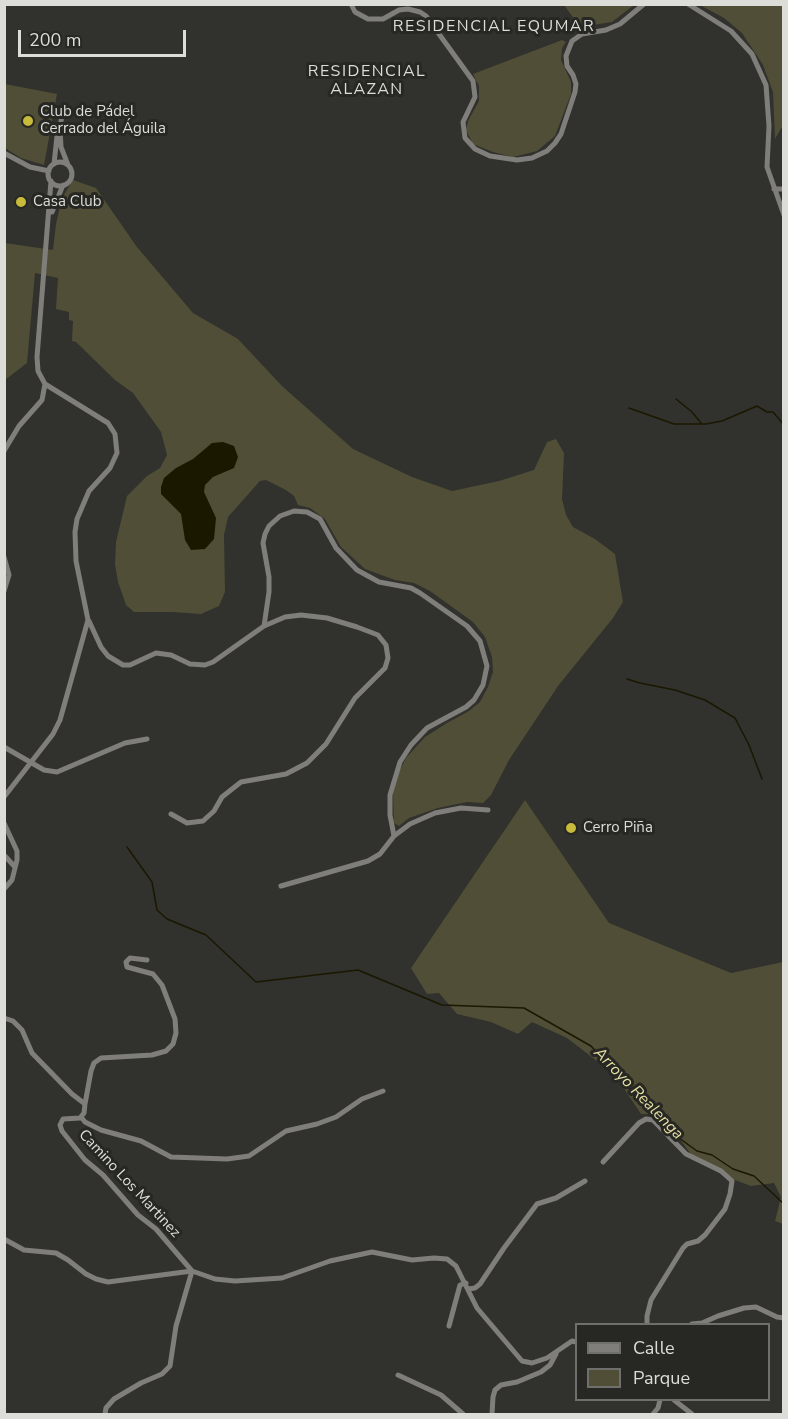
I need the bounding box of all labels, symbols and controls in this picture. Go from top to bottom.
district label: RESIDENCIAL EQUMAR [393,17,595,37]
scale bar [21,18,189,56]
text: 200 m [29,28,81,52]
district label: RESIDENCIAL ALAZAN [308,62,426,100]
place label: Club de Pádel Cerrado del Águila [40,103,166,138]
marker: Club de Pádel Cerrado del Águila [21,114,35,128]
place label: Casa Club [33,193,102,211]
marker: Casa Club [14,195,28,209]
place label: Cerro Piña [583,819,653,837]
marker: Cerro Piña [564,821,578,835]
water label: Arroyo Realenga [589,1044,687,1144]
street label: Camino Los Martinez [74,1126,184,1242]
legend [575,1323,770,1401]
text: Calle [633,1336,675,1360]
text: Parque [633,1366,690,1390]

